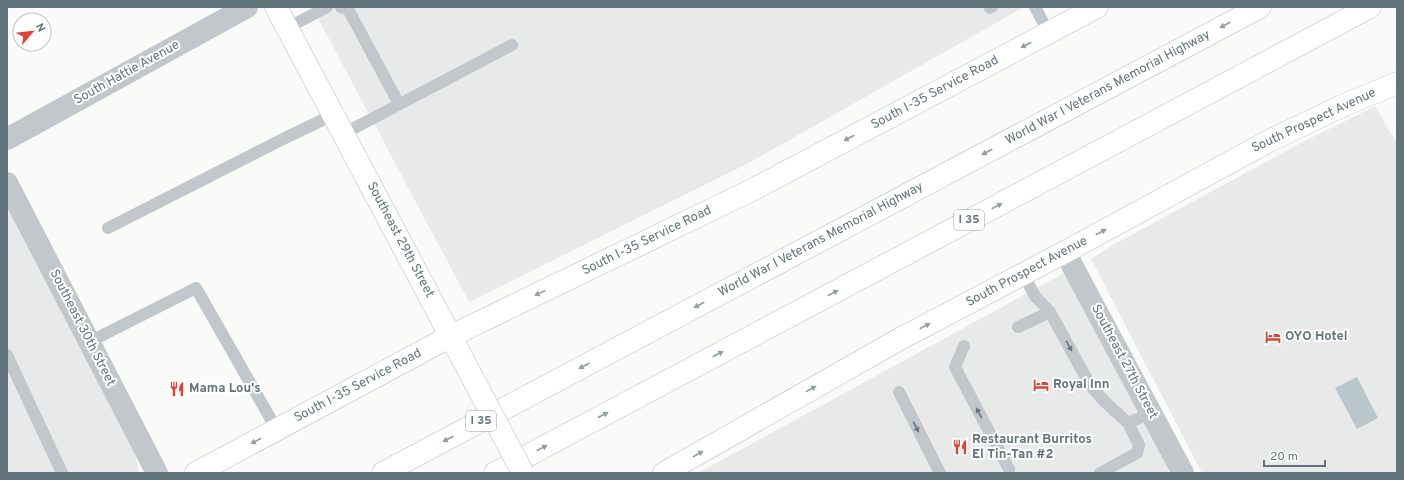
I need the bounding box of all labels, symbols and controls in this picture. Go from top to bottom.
north arrow [12,12,52,52]
text: N [32,21,48,35]
one-way arrow [1220,22,1231,29]
street label: World War I Veterans Memorial Highway [1003,27,1213,149]
street label: South Hattie Avenue [71,37,183,109]
one-way arrow [1020,42,1032,48]
street label: South I-35 Service Road [868,53,1002,133]
street label: South Prospect Avenue [1249,85,1379,157]
one-way arrow [843,135,855,142]
one-way arrow [981,149,993,155]
street label: World War I Veterans Memorial Highway [716,179,926,301]
street label: Southeast 29th Street [363,180,437,301]
one-way arrow [991,202,1003,209]
street label: South I-35 Service Road [580,203,714,279]
road number: I 35 [954,210,984,230]
one-way arrow [1095,229,1107,236]
street label: South Prospect Avenue [963,233,1091,311]
street label: Southeast 30th Street [46,267,118,389]
one-way arrow [535,290,546,296]
one-way arrow [827,290,838,296]
one-way arrow [693,302,705,308]
street label: Southeast 27th Street [1087,302,1161,422]
one-way arrow [919,323,930,330]
hotel icon: OYO Hotel [1264,328,1282,346]
place label: OYO Hotel [1285,329,1348,345]
one-way arrow [1066,340,1072,352]
street label: South I-35 Service Road [291,346,425,426]
one-way arrow [712,351,724,358]
one-way arrow [578,363,590,369]
hotel icon: Royal Inn [1032,376,1050,394]
place label: Royal Inn [1053,377,1109,393]
restaurant icon: Mama Lou's [168,380,186,398]
place label: Mama Lou's [189,381,261,397]
one-way arrow [805,386,817,393]
one-way arrow [976,408,982,419]
road number: I 35 [466,411,496,431]
one-way arrow [597,412,609,419]
one-way arrow [913,421,919,432]
place label: Restaurant Burritos El Tin-Tan #2 [972,432,1092,463]
one-way arrow [442,435,454,442]
one-way arrow [250,437,262,444]
restaurant icon: Restaurant Burritos El Tin-Tan #2 [951,438,969,456]
scale bar [1264,442,1325,468]
one-way arrow [536,445,547,451]
text: 20 m [1270,449,1298,465]
one-way arrow [692,450,704,457]

